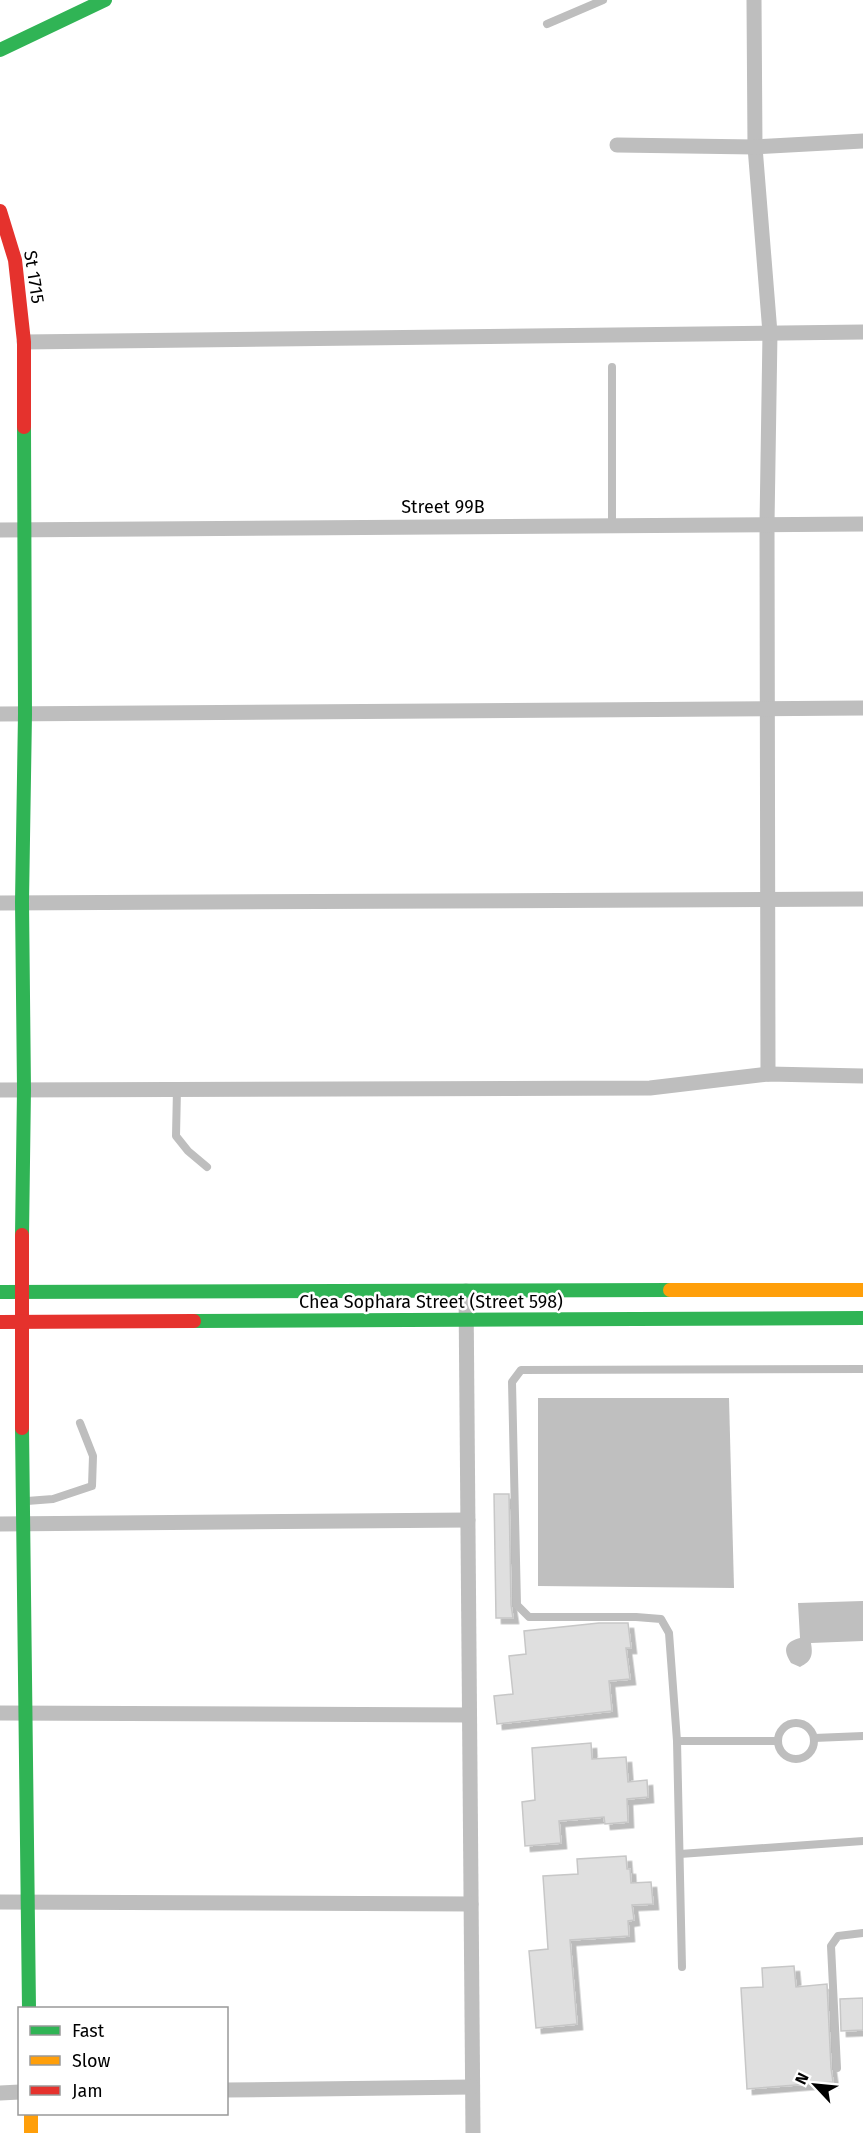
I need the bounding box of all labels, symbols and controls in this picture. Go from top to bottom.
street label: St 1715 [19,249,49,305]
street label: Street 99B [401,496,485,518]
street label: Chea Sophara Street (Street 598) [299,1291,563,1313]
legend [18,2007,228,2115]
text: Fast [72,2020,105,2042]
text: Slow [72,2050,111,2072]
north arrow [785,2055,845,2115]
text: N [791,2070,813,2088]
text: Jam [72,2080,103,2102]

